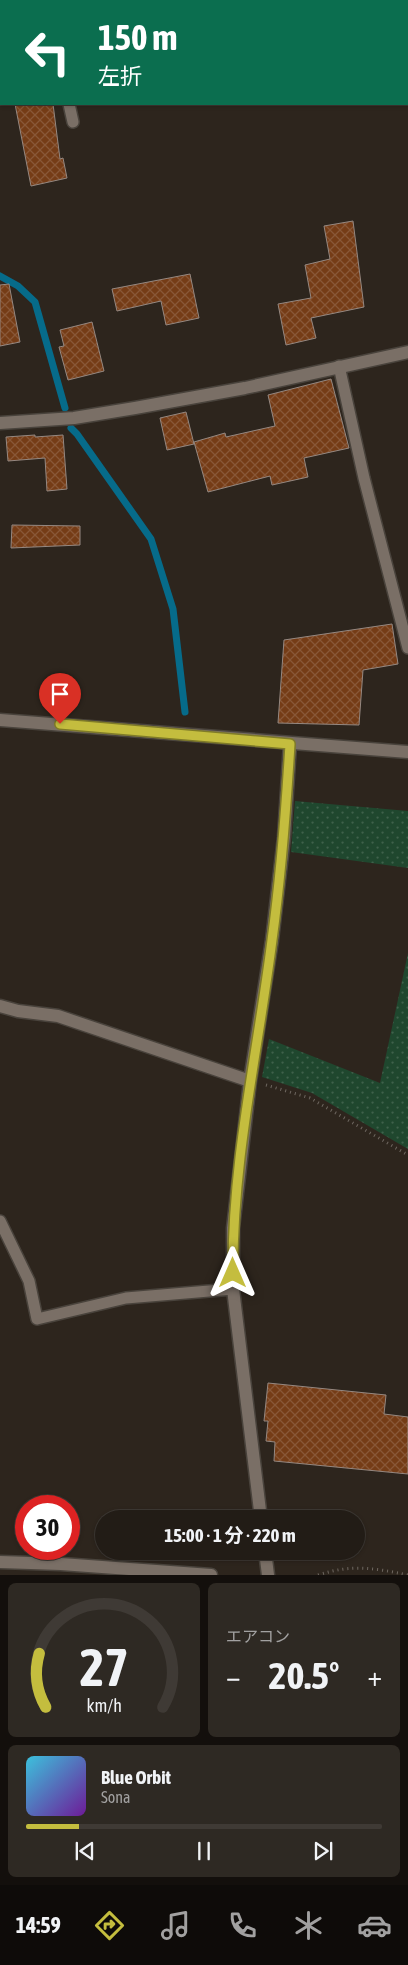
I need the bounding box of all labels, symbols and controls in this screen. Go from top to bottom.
text: 150 m [98,17,177,57]
icon: left [15,20,80,85]
text: 左折 [98,63,142,89]
pin [39,673,81,724]
icon: arrive [46,680,74,708]
position arrow [206,1246,258,1298]
speed limit sign: 30 [15,1495,80,1560]
text: 15:00 · 1 分 · 220 m [164,1524,296,1546]
text: エアコン [226,1627,290,1645]
text: 27 [80,1637,128,1697]
text: 20.5° [269,1654,339,1697]
text: − [226,1660,241,1692]
text: + [367,1660,382,1692]
text: km/h [86,1695,122,1716]
text: Blue Orbit [101,1766,171,1788]
text: Sona [101,1788,130,1806]
icon: previous [71,1837,99,1865]
icon: pause [190,1837,218,1865]
icon: next [309,1837,337,1865]
icon: directions [92,1908,127,1943]
icon: music [158,1908,193,1943]
icon: phone [225,1908,260,1943]
icon: climate [291,1908,326,1943]
icon: car [357,1908,392,1943]
text: 14:59 [16,1912,61,1938]

